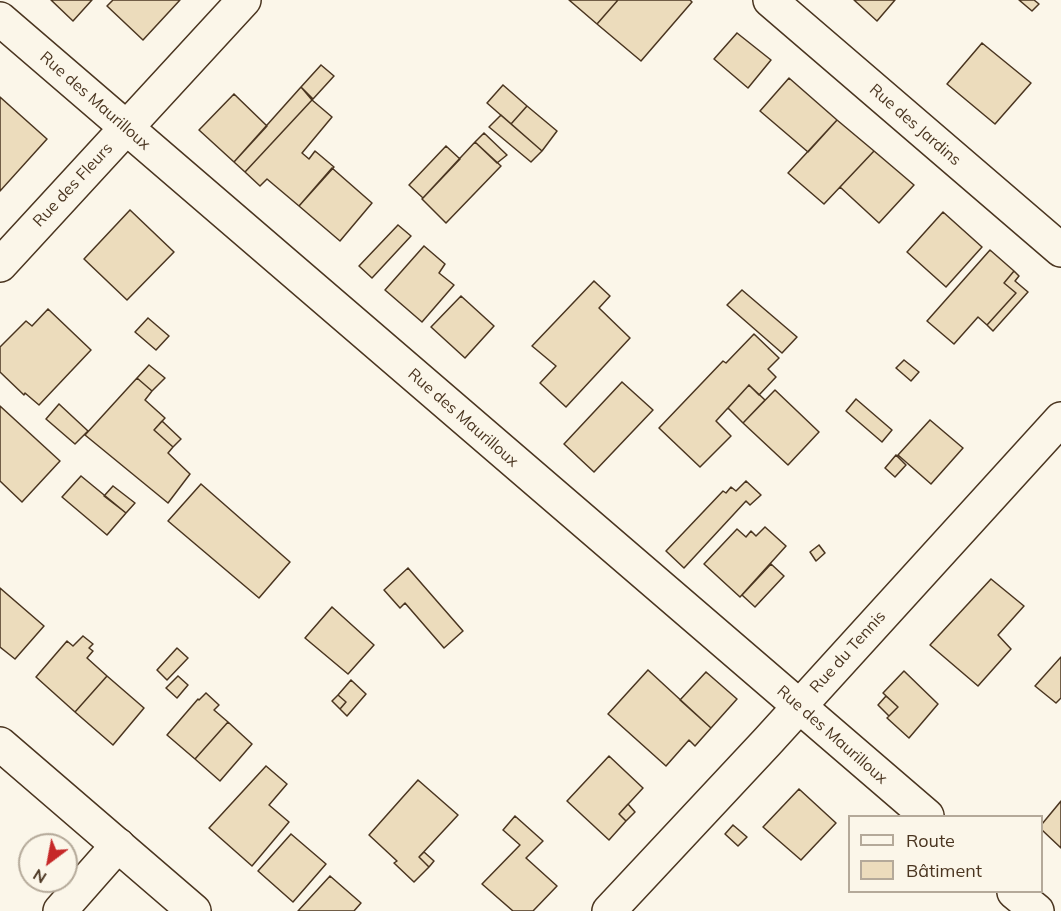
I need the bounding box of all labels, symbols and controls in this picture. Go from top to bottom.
street label: Rue des Maurilloux [36,48,154,154]
street label: Rue des Jardins [865,80,965,170]
street label: Rue des Fleurs [29,139,117,231]
street label: Rue des Maurilloux [404,365,522,471]
street label: Rue du Tennis [806,607,890,697]
street label: Rue des Maurilloux [773,682,891,788]
legend [848,815,1043,893]
text: Route [906,829,955,852]
north arrow [18,833,78,893]
text: Bâtiment [906,859,982,882]
text: N [29,865,50,888]

